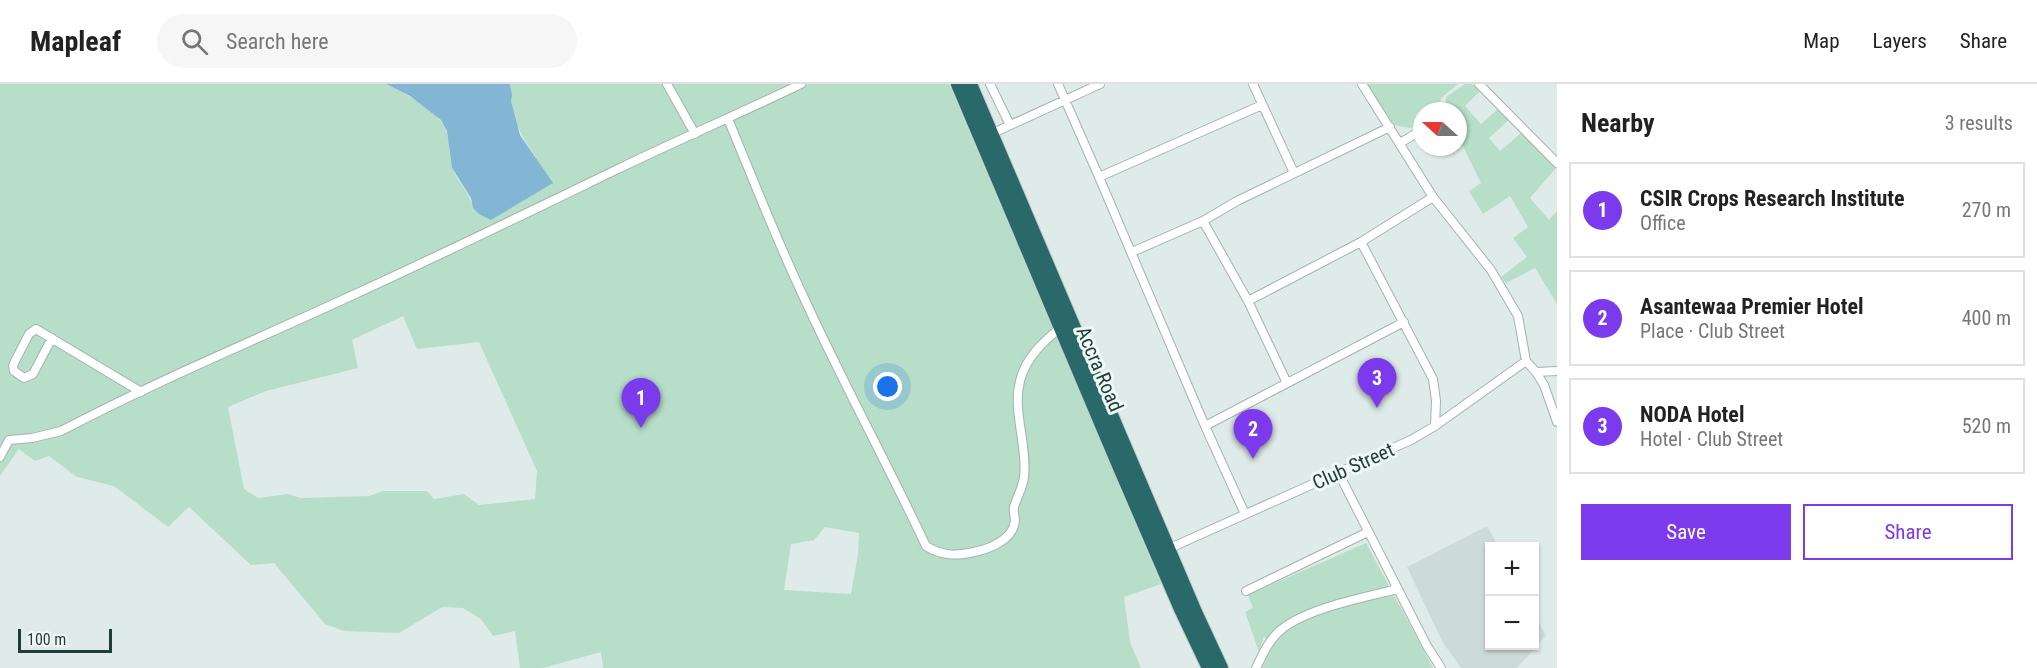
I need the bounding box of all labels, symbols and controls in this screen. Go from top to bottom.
search box [157,14,577,68]
text: Mapleaf [30,25,121,58]
icon: search [178,25,211,58]
text: Search here [226,29,328,54]
text: Map [1803,29,1840,53]
text: Layers [1873,29,1927,53]
text: Share [1960,29,2007,53]
north arrow [1413,102,1467,156]
text: Nearby [1581,108,1655,138]
text: 3 results [1945,111,2013,135]
text: CSIR Crops Research Institute [1640,186,1905,211]
text: 1 [1597,198,1608,222]
text: 270 m [1962,198,2011,222]
text: Office [1640,211,1686,235]
text: Asantewaa Premier Hotel [1640,294,1863,319]
text: 2 [1597,306,1608,330]
text: 400 m [1962,306,2011,330]
text: Place · Club Street [1640,319,1785,343]
street label: Accra Road [1071,323,1129,415]
pin: 3 [1358,358,1396,408]
your location [873,372,902,401]
pin: 1 [622,378,660,428]
text: NODA Hotel [1640,402,1744,427]
pin: 2 [1234,410,1272,459]
text: 3 [1597,414,1608,438]
text: 520 m [1962,414,2011,438]
text: Hotel · Club Street [1640,427,1783,451]
street label: Club Street [1308,437,1398,495]
button: Save [1581,504,1791,560]
button: Share [1803,504,2013,560]
map controls [1485,542,1539,650]
button: + [1485,542,1539,596]
button: − [1485,596,1539,650]
scale bar [18,626,112,654]
text: 100 m [27,630,66,649]

